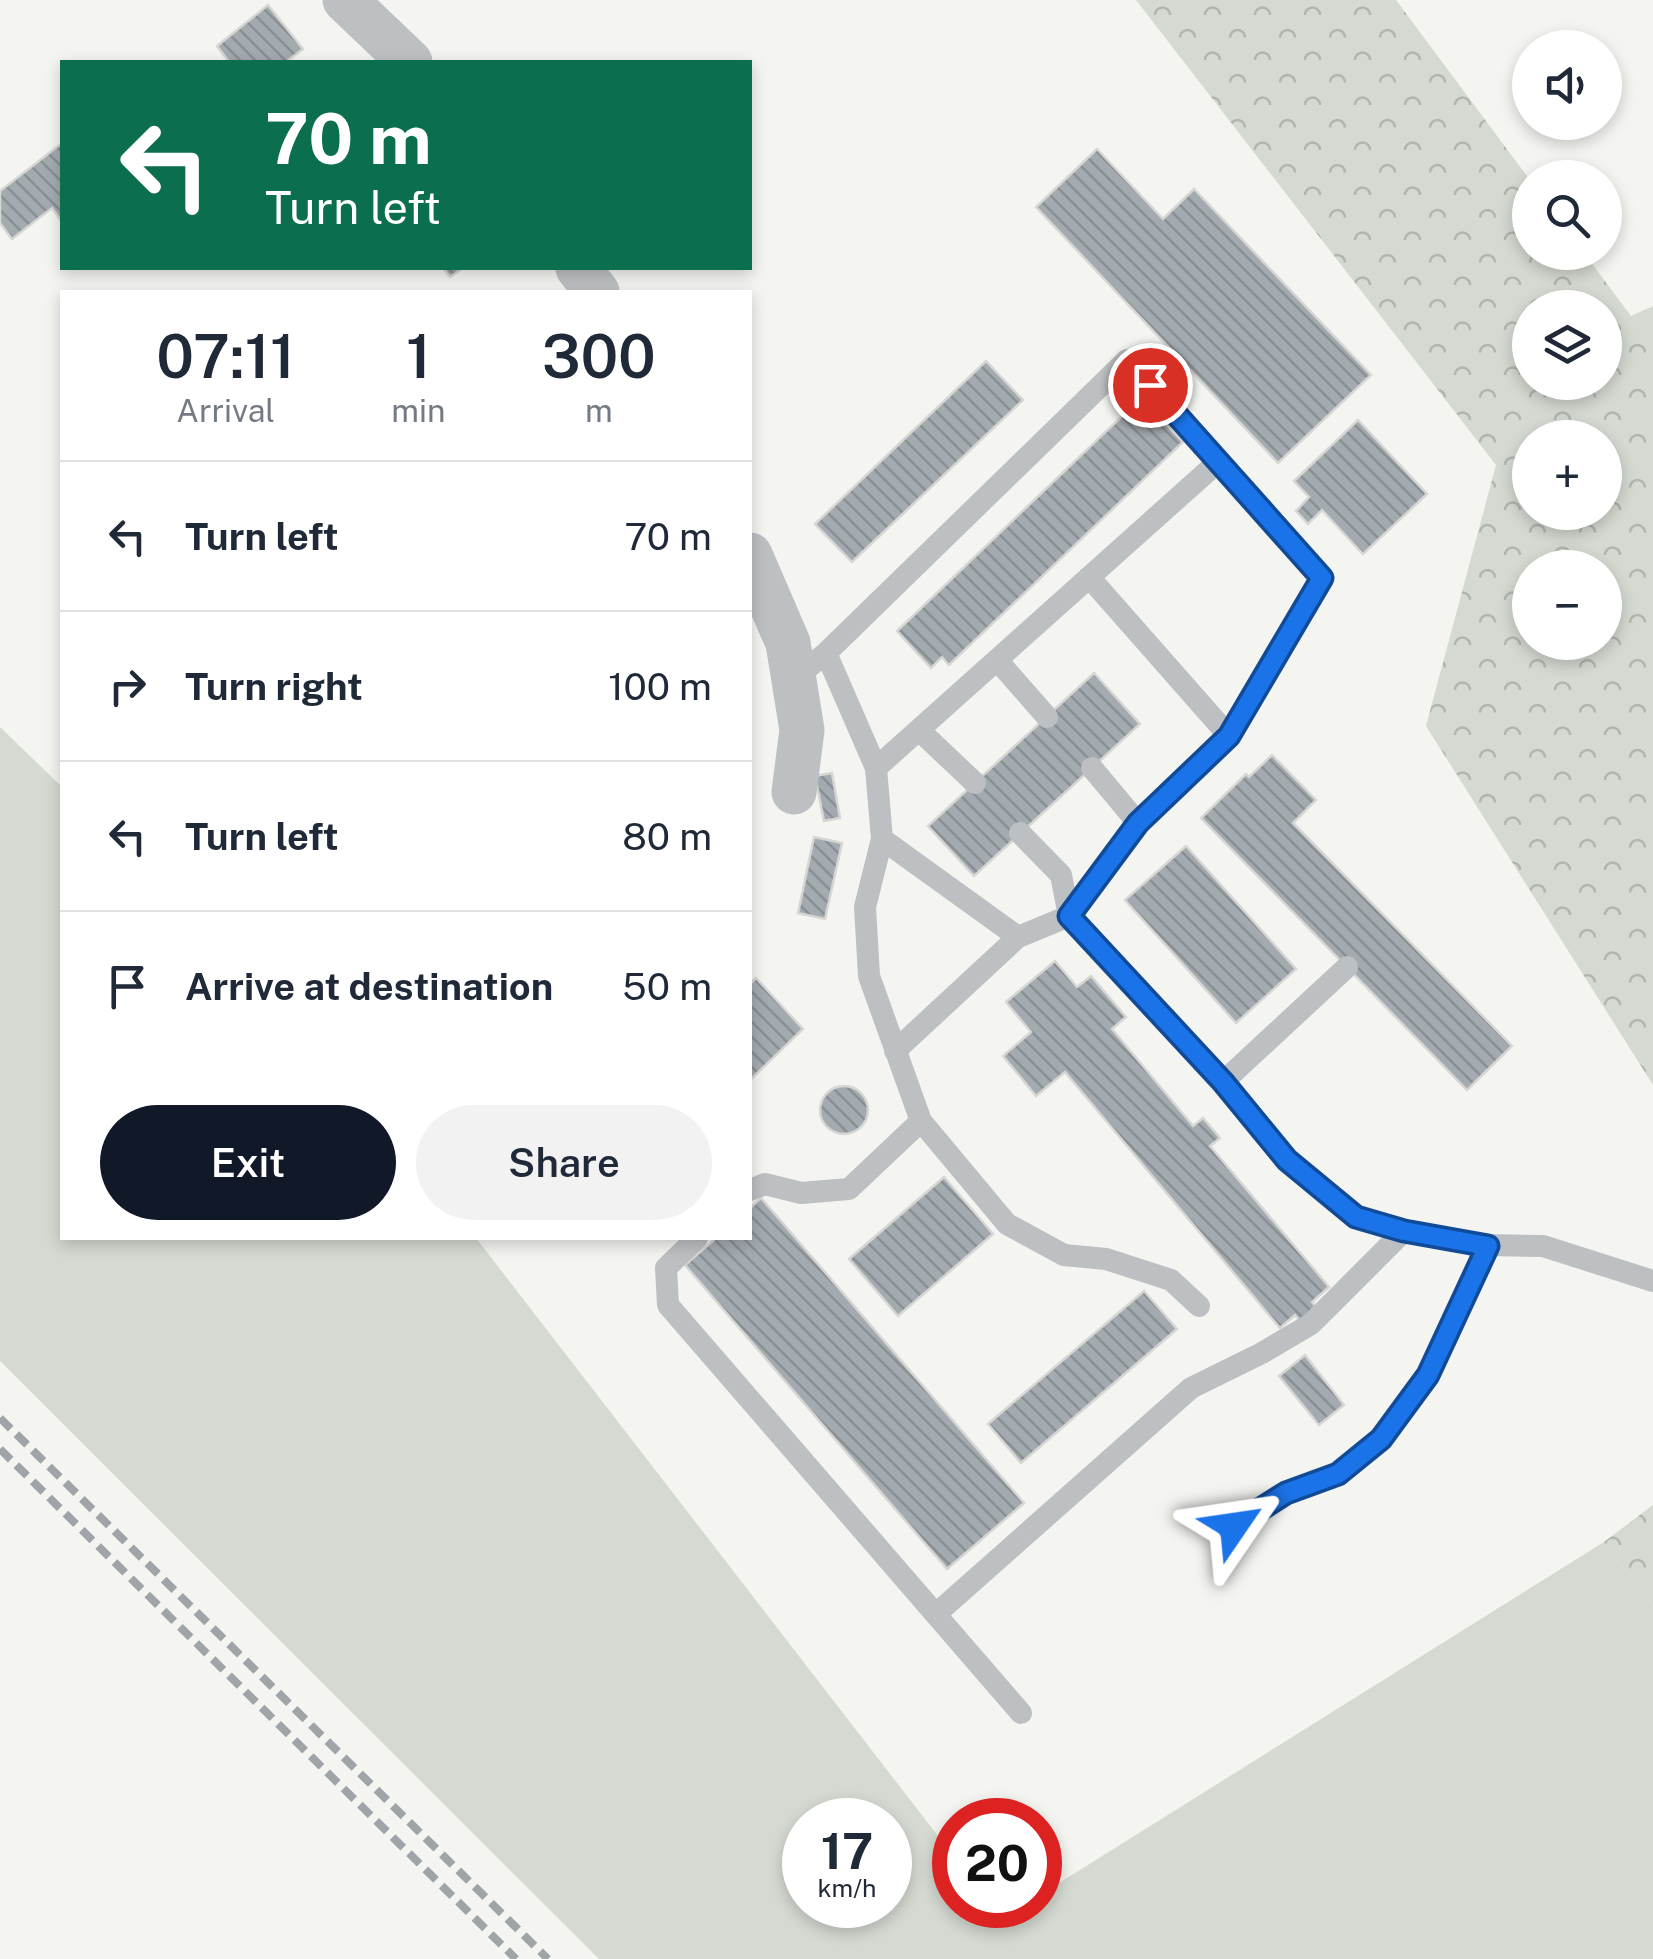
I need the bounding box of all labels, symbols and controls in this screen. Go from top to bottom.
map controls [1512,30,1622,660]
button: sound [1512,30,1622,140]
text: 70 m [265,97,432,180]
icon: left [100,100,230,230]
button: search [1512,160,1622,270]
text: Turn left [265,181,441,234]
button: layers [1512,290,1622,400]
text: 07:11 [156,321,295,392]
text: 1 [406,321,431,392]
text: 300 [542,321,656,392]
pin [1108,343,1193,428]
icon: arrive [1123,358,1178,413]
text: Arrival [176,392,275,429]
text: min [391,392,446,429]
text: m [585,392,613,429]
button: + [1512,420,1622,530]
icon: left [100,509,155,564]
text: Turn left [185,514,339,559]
text: 70 m [625,514,712,559]
button: − [1512,550,1622,660]
icon: right [100,659,155,714]
text: Turn right [185,664,363,709]
text: 100 m [608,664,712,709]
icon: left [100,809,155,864]
text: Turn left [185,814,339,859]
text: 80 m [622,814,712,859]
icon: arrive [100,959,155,1014]
text: Arrive at destination [185,964,553,1009]
text: 50 m [622,964,712,1009]
button: Exit [100,1105,396,1220]
button: Share [416,1105,712,1220]
position arrow [1182,1474,1286,1578]
speed limit sign: 20 [932,1798,1062,1928]
text: 17 [821,1821,873,1880]
text: km/h [818,1873,876,1903]

